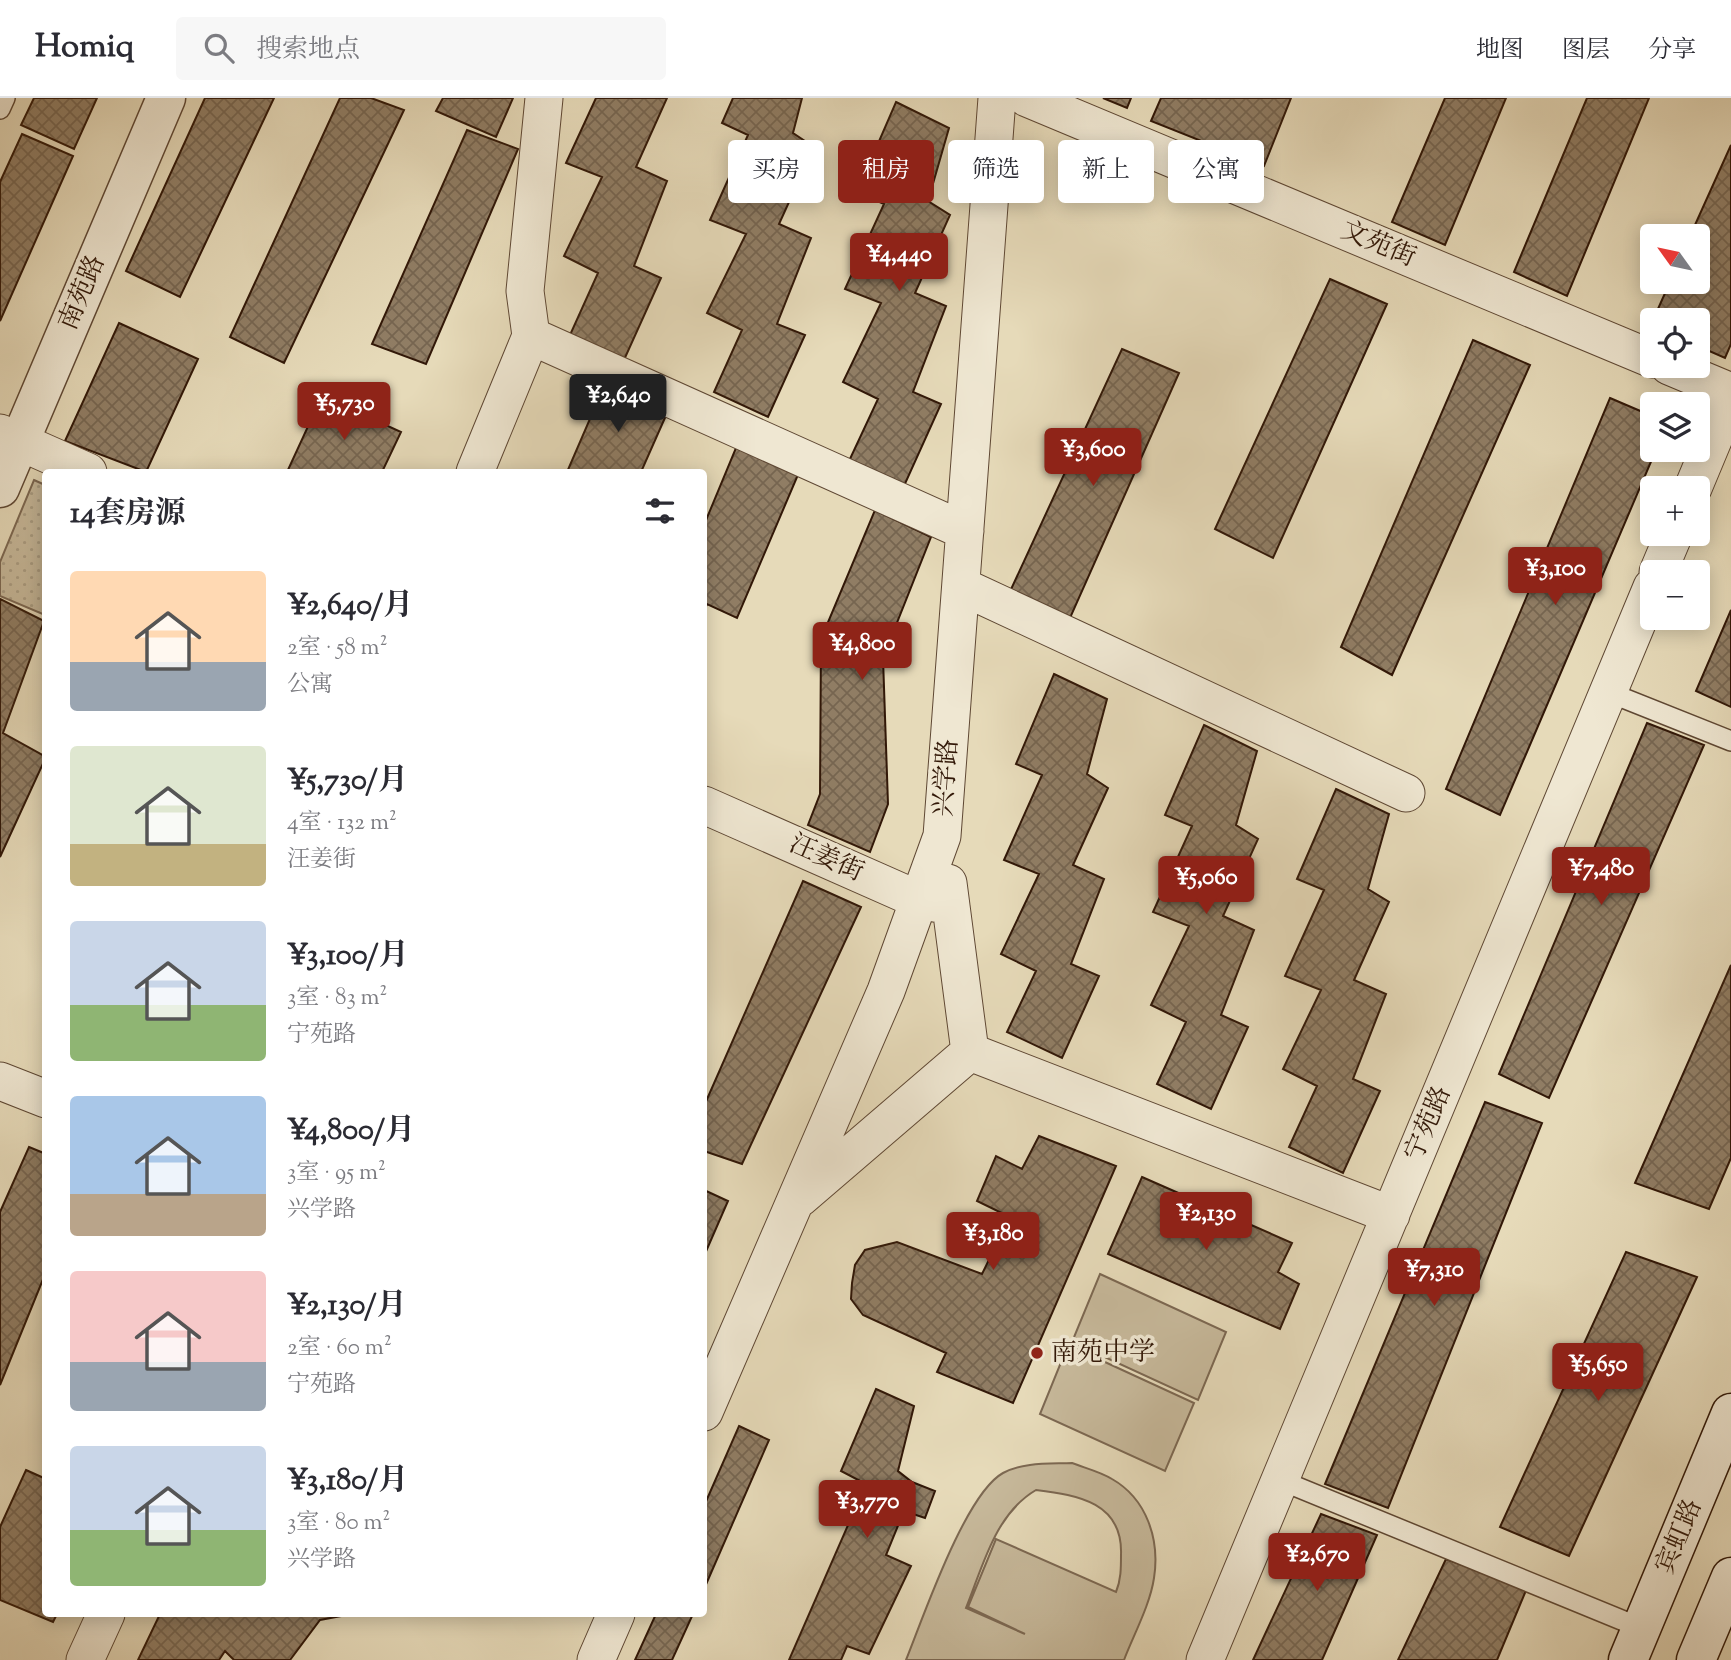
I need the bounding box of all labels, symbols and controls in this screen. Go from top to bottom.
search box [176,17,666,80]
text: Homiq [35,24,134,72]
icon: search [200,29,238,67]
text: 搜索地点 [256,32,360,69]
text: 地图 [1476,34,1524,68]
text: 图层 [1562,34,1610,68]
text: 分享 [1648,34,1696,68]
chip: 买房 [728,140,824,203]
chip: 租房 [838,140,934,203]
chip: 筛选 [948,140,1044,203]
chip: 新上 [1058,140,1154,203]
chip: 公寓 [1168,140,1264,203]
street label: 文苑街 [1335,213,1421,277]
north arrow [1640,224,1710,294]
map controls [1640,224,1710,630]
pin: ¥4,440 [842,234,956,293]
text: ¥4,440 [866,239,932,272]
street label: 南苑路 [51,250,115,336]
button: locate [1640,308,1710,378]
pin: ¥2,640 [561,374,675,434]
text: ¥2,640 [585,380,651,413]
pin: ¥5,730 [287,382,401,442]
text: ¥5,730 [313,388,375,421]
button: layers [1640,392,1710,462]
pin: ¥3,600 [1036,428,1150,488]
text: ¥3,600 [1060,434,1126,467]
button: + [1640,476,1710,546]
icon: filters [641,492,679,530]
text: 14套房源 [70,493,185,536]
pin: ¥3,100 [1498,547,1612,607]
text: ¥3,100 [1524,553,1586,586]
button: − [1640,560,1710,630]
text: ¥2,640/月 [287,585,413,628]
icon: home [126,599,210,683]
pin: ¥4,800 [805,622,919,682]
text: ¥4,800 [829,628,895,661]
text: 2室 · 58 m² [287,632,387,665]
text: 公寓 [287,669,333,702]
street label: 兴学路 [926,738,968,818]
text: ¥5,730/月 [287,760,408,803]
icon: home [126,774,210,858]
text: 4室 · 132 m² [287,807,397,840]
street label: 汪姜街 [783,826,869,892]
text: 汪姜街 [287,844,356,877]
pin: ¥7,480 [1544,848,1658,907]
text: ¥7,480 [1568,853,1634,886]
pin: ¥5,060 [1149,856,1263,916]
text: ¥5,060 [1174,862,1238,895]
text: ¥3,100/月 [287,935,409,978]
icon: home [126,949,210,1033]
text: 3室 · 83 m² [287,982,387,1015]
text: 宁苑路 [287,1019,356,1052]
street label: 宁苑路 [1397,1081,1461,1167]
text: ¥4,800/月 [287,1110,415,1153]
icon: home [126,1124,210,1208]
text: 3室 · 95 m² [287,1157,386,1190]
pin: ¥2,130 [1149,1192,1263,1252]
text: 兴学路 [287,1194,356,1227]
text: ¥2,130 [1176,1198,1236,1231]
pin: ¥3,180 [936,1212,1050,1272]
text: ¥3,180 [962,1218,1024,1251]
pin: ¥7,310 [1377,1248,1491,1308]
text: ¥7,310 [1404,1254,1464,1287]
text: ¥2,130/月 [287,1285,407,1328]
icon: home [126,1299,210,1383]
text: 2室 · 60 m² [287,1332,392,1365]
place label: 南苑中学 [1051,1335,1155,1372]
pin: ¥5,650 [1541,1344,1655,1403]
marker: 南苑中学 [1029,1345,1045,1361]
text: ¥5,650 [1568,1349,1628,1382]
text: 宁苑路 [287,1369,356,1402]
text: ¥3,180/月 [287,1460,408,1503]
icon: home [126,1474,210,1558]
pin: ¥3,770 [810,1480,924,1540]
text: ¥3,770 [835,1486,899,1519]
street label: 宾虹路 [1648,1494,1712,1580]
text: 3室 · 80 m² [287,1507,390,1540]
pin: ¥2,670 [1260,1534,1374,1593]
text: ¥2,670 [1284,1539,1350,1572]
text: 兴学路 [287,1544,356,1577]

